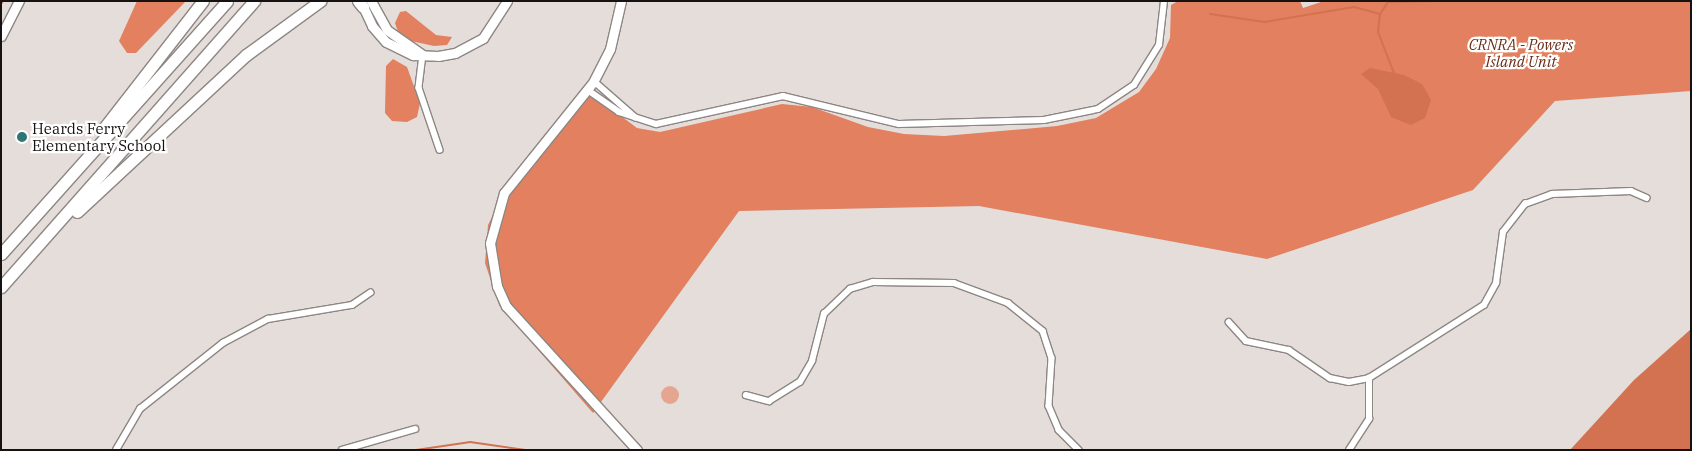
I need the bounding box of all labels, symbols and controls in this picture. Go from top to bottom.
park label: CRNRA - Powers Island Unit [1469,35,1573,70]
place label: Heards Ferry Elementary School [32,119,166,154]
marker: Heards Ferry Elementary School [16,131,28,143]

